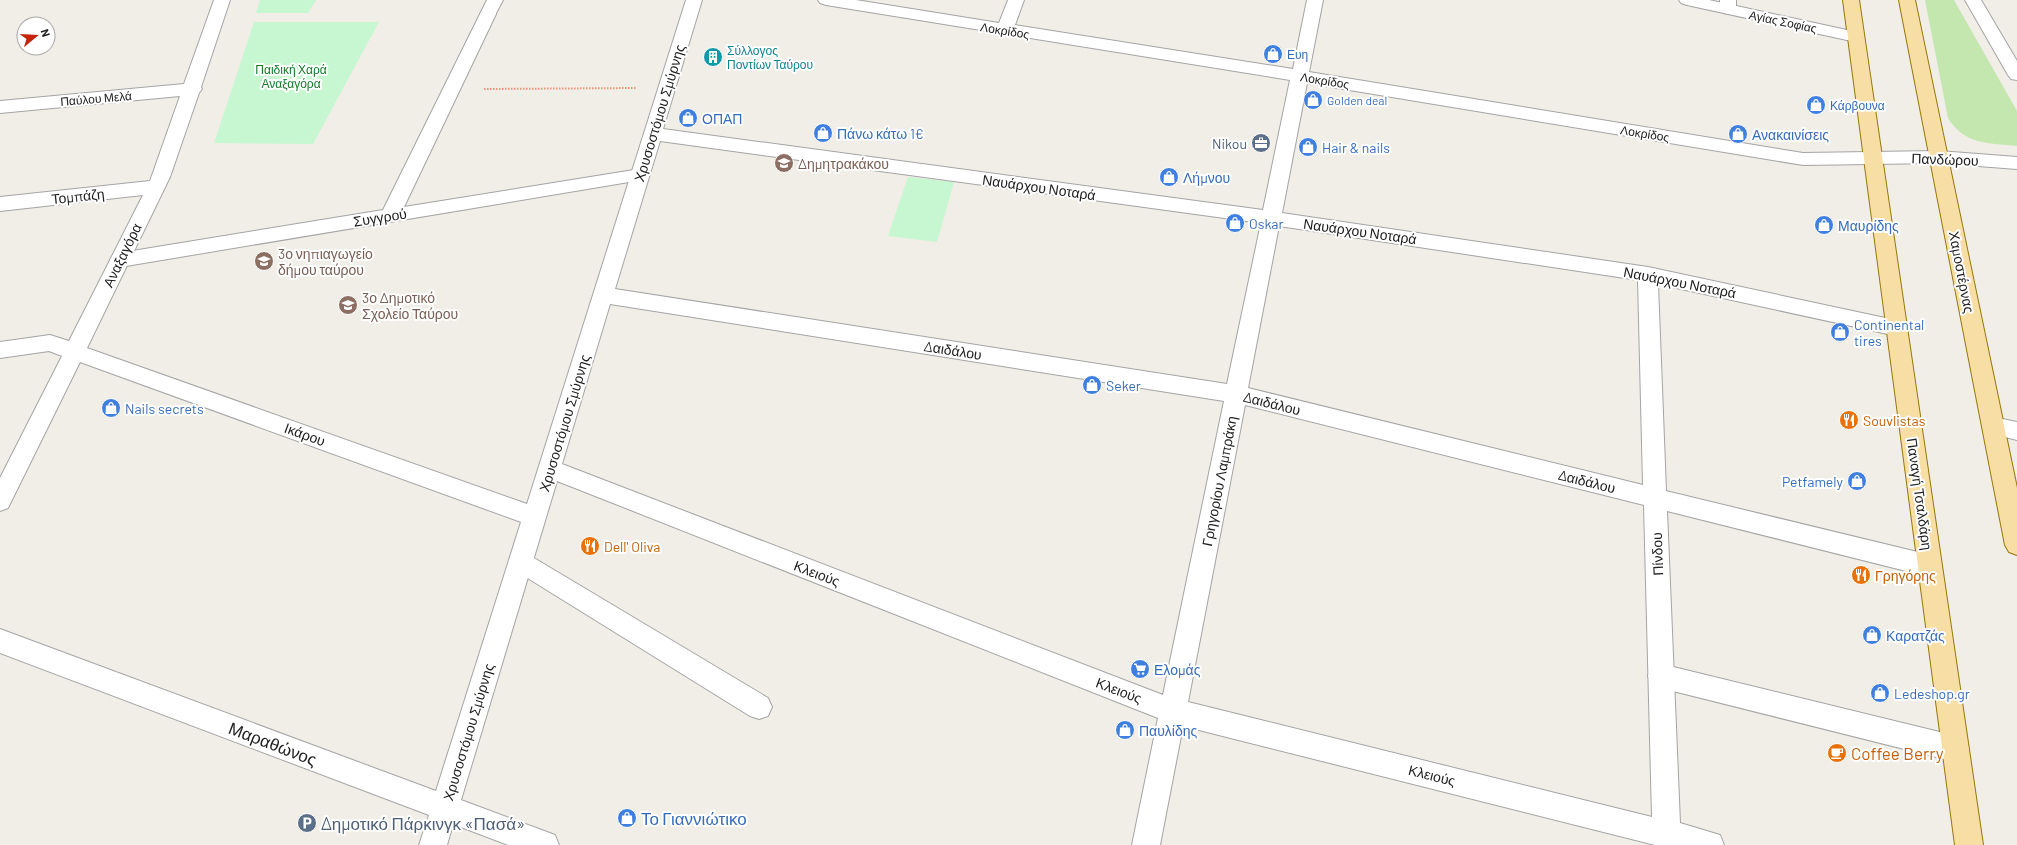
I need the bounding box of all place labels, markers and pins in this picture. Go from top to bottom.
place label: Σύλλογος Ποντίων Ταύρου [727,43,813,72]
shop icon: Ευη [1262,43,1284,65]
building icon: Σύλλογος Ποντίων Ταύρου [702,46,724,68]
place label: Ευη [1287,47,1308,62]
shop icon: Golden deal [1302,89,1324,111]
place label: Golden deal [1327,93,1387,107]
shop icon: Κάρβουνα [1805,94,1827,116]
place label: Κάρβουνα [1830,98,1885,113]
shop icon: ΟΠΑΠ [677,107,699,129]
place label: ΟΠΑΠ [702,110,742,127]
shop icon: Πάνω κάτω 1€ [812,122,834,144]
shop icon: Ανακαινίσεις [1727,123,1749,145]
place label: Πάνω κάτω 1€ [837,125,924,142]
place label: Ανακαινίσεις [1752,126,1829,143]
office icon: Nikou [1250,132,1272,154]
place label: Nikou [1212,135,1247,152]
shop icon: Hair & nails [1297,136,1319,158]
place label: Hair & nails [1322,139,1390,156]
school or university icon: Δημητρακάκου [773,152,795,174]
place label: Δημητρακάκου [798,155,889,172]
shop icon: Λήμνου [1158,166,1180,188]
place label: Λήμνου [1183,169,1230,186]
shop icon: Oskar [1224,212,1246,234]
shop icon: Μαυρίδης [1813,214,1835,236]
place label: Oskar [1249,215,1284,232]
place label: Μαυρίδης [1838,217,1899,234]
place label: 3ο νηπιαγωγείο δήμου ταύρου [278,245,373,278]
school or university icon: 3ο νηπιαγωγείο δήμου ταύρου [253,250,275,272]
place label: 3ο Δημοτικό Σχολείο Ταύρου [362,289,458,322]
school or university icon: 3ο Δημοτικό Σχολείο Ταύρου [337,294,359,316]
place label: Continental tires [1854,316,1924,349]
shop icon: Continental tires [1829,321,1851,343]
shop icon: Seker [1081,374,1103,396]
place label: Seker [1106,377,1141,394]
shop icon: Nails secrets [100,397,122,419]
place label: Nails secrets [125,400,204,417]
restaurant icon: Souvlistas [1838,409,1860,431]
place label: Souvlistas [1863,412,1926,429]
shop icon: Petfamely [1846,470,1868,492]
place label: Petfamely [1782,473,1844,490]
restaurant icon: Dell' Oliva [579,535,601,557]
place label: Dell' Oliva [604,538,660,555]
restaurant icon: Γρηγόρης [1850,564,1872,586]
place label: Γρηγόρης [1875,567,1936,584]
shop icon: Καρατζάς [1861,624,1883,646]
place label: Καρατζάς [1886,627,1945,644]
supermarket icon: Ελομάς [1129,658,1151,680]
place label: Ελομάς [1154,661,1201,678]
shop icon: Ledeshop.gr [1869,682,1891,704]
place label: Ledeshop.gr [1894,685,1970,702]
shop icon: Παυλίδης [1114,719,1136,741]
place label: Παυλίδης [1139,722,1198,739]
cafe icon: Coffee Berry [1826,742,1848,764]
place label: Coffee Berry [1851,743,1944,763]
shop icon: Το Γιαννιώτικο [616,807,638,829]
place label: Το Γιαννιώτικο [641,808,747,828]
parking icon: Δημοτικό Πάρκινγκ «Πασά» [296,812,318,834]
place label: Δημοτικό Πάρκινγκ «Πασά» [321,813,525,834]

